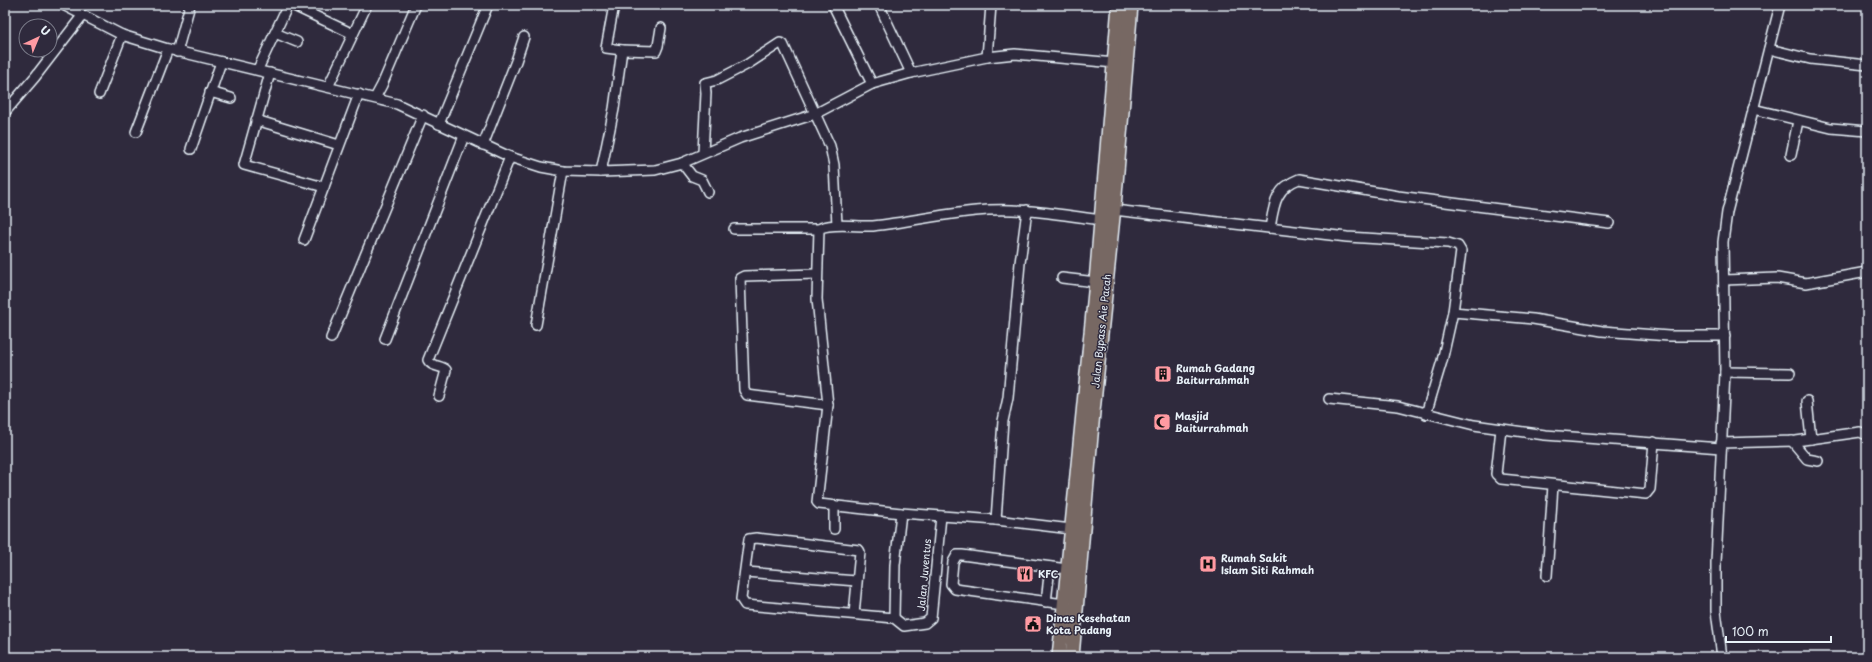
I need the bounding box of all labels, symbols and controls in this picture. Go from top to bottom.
north arrow [18,18,58,58]
text: U [36,21,54,39]
street label: Jalan Bypass Aie Pacah [1087,273,1115,389]
place label: Rumah Gadang Baiturrahmah [1176,360,1255,387]
building icon: Rumah Gadang Baiturrahmah [1153,364,1173,384]
place label: Masjid Baiturrahmah [1175,408,1248,435]
mosque icon: Masjid Baiturrahmah [1152,412,1172,432]
street label: Jalan Juventus [913,538,934,612]
place label: Rumah Sakit Islam Siti Rahmah [1221,550,1314,577]
hospital icon: Rumah Sakit Islam Siti Rahmah [1198,554,1218,574]
restaurant icon: KFC [1015,564,1035,584]
place label: KFC [1038,566,1059,581]
place label: Dinas Kesehatan Kota Padang [1046,610,1131,637]
public building icon: Dinas Kesehatan Kota Padang [1023,614,1043,634]
scale bar [1726,618,1831,644]
text: 100 m [1732,622,1769,640]

